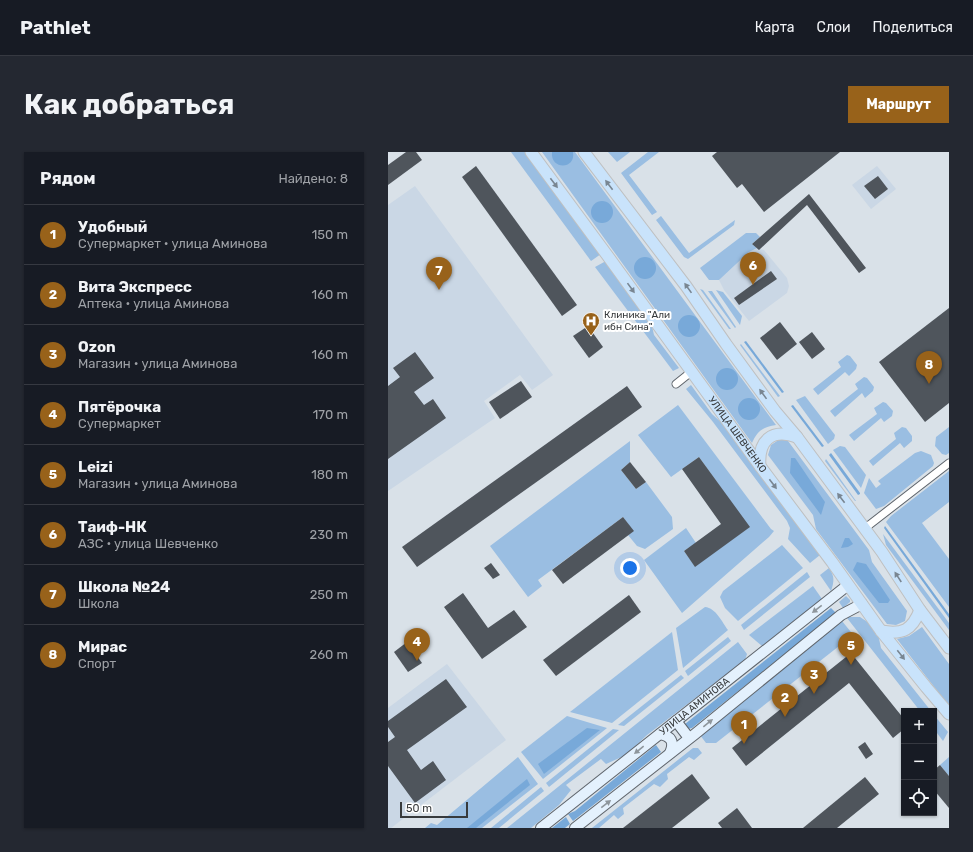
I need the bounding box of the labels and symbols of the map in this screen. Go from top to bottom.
one-way arrow [550,178,558,189]
one-way arrow [605,179,613,190]
pin: 6 [740,252,766,285]
pin: 7 [426,257,452,290]
one-way arrow [627,283,635,293]
one-way arrow [684,283,692,293]
place label: Клиника "Али ибн Сина" [604,309,670,333]
hospital icon: Клиника "Али ибн Сина" [581,311,601,336]
pin: 8 [916,351,942,384]
one-way arrow [759,389,767,400]
street label: УЛИЦА ШЕВЧЕНКО [706,394,769,475]
one-way arrow [769,479,777,489]
one-way arrow [837,493,845,503]
your location [620,558,640,578]
one-way arrow [895,571,902,583]
one-way arrow [812,605,823,613]
pin: 4 [404,628,430,661]
pin: 5 [838,632,864,665]
one-way arrow [897,650,905,661]
pin: 3 [801,661,827,694]
street label: УЛИЦА АМИНОВА [657,675,732,738]
pin: 2 [772,684,798,717]
pin: 1 [731,711,757,744]
one-way arrow [702,719,713,728]
one-way arrow [633,746,644,755]
one-way arrow [600,799,611,808]
scale bar [400,800,468,819]

